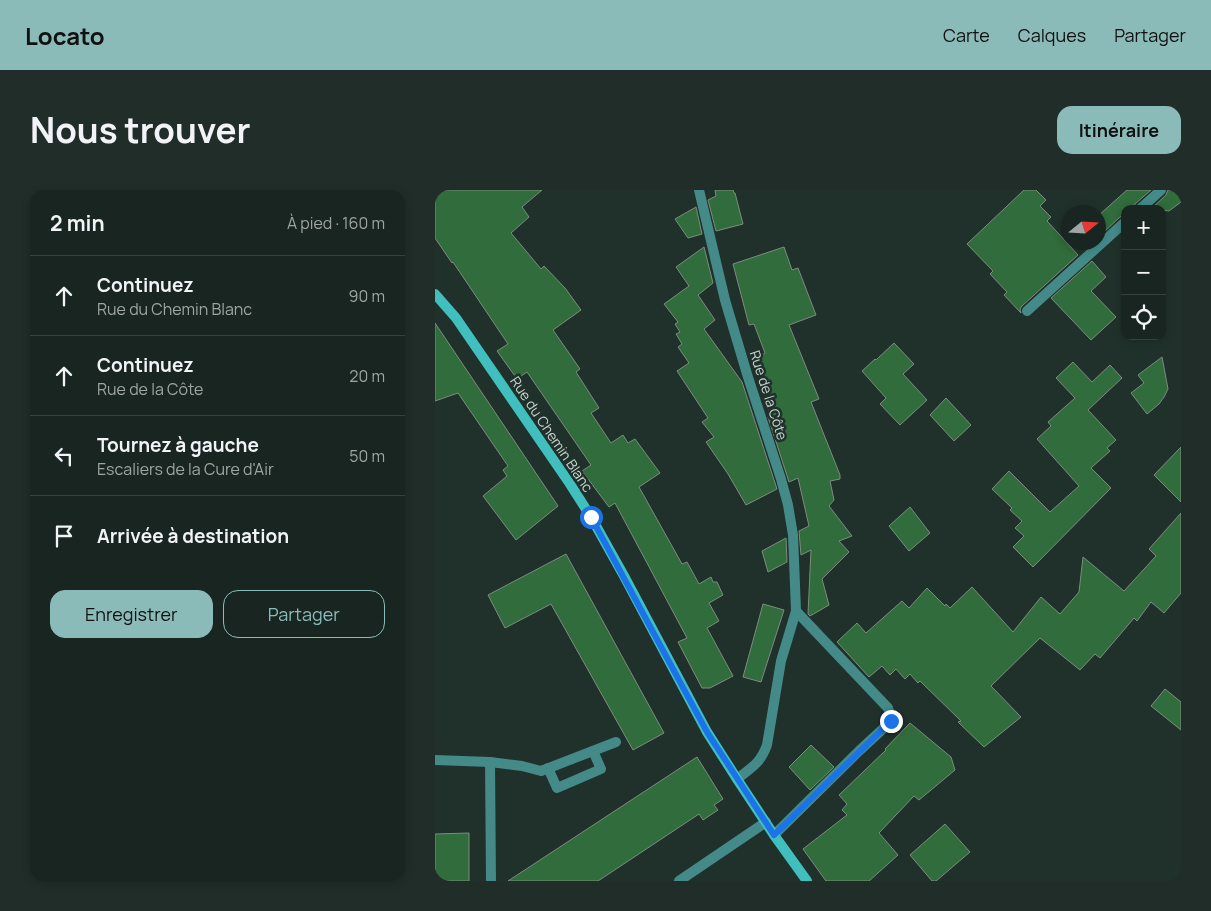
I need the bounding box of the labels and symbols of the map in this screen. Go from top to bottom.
north arrow [1061,205,1106,250]
street label: Rue de la Côte [746,348,792,442]
street label: Rue du Chemin Blanc [506,372,598,496]
route start [580,506,603,529]
route end [880,710,903,733]

